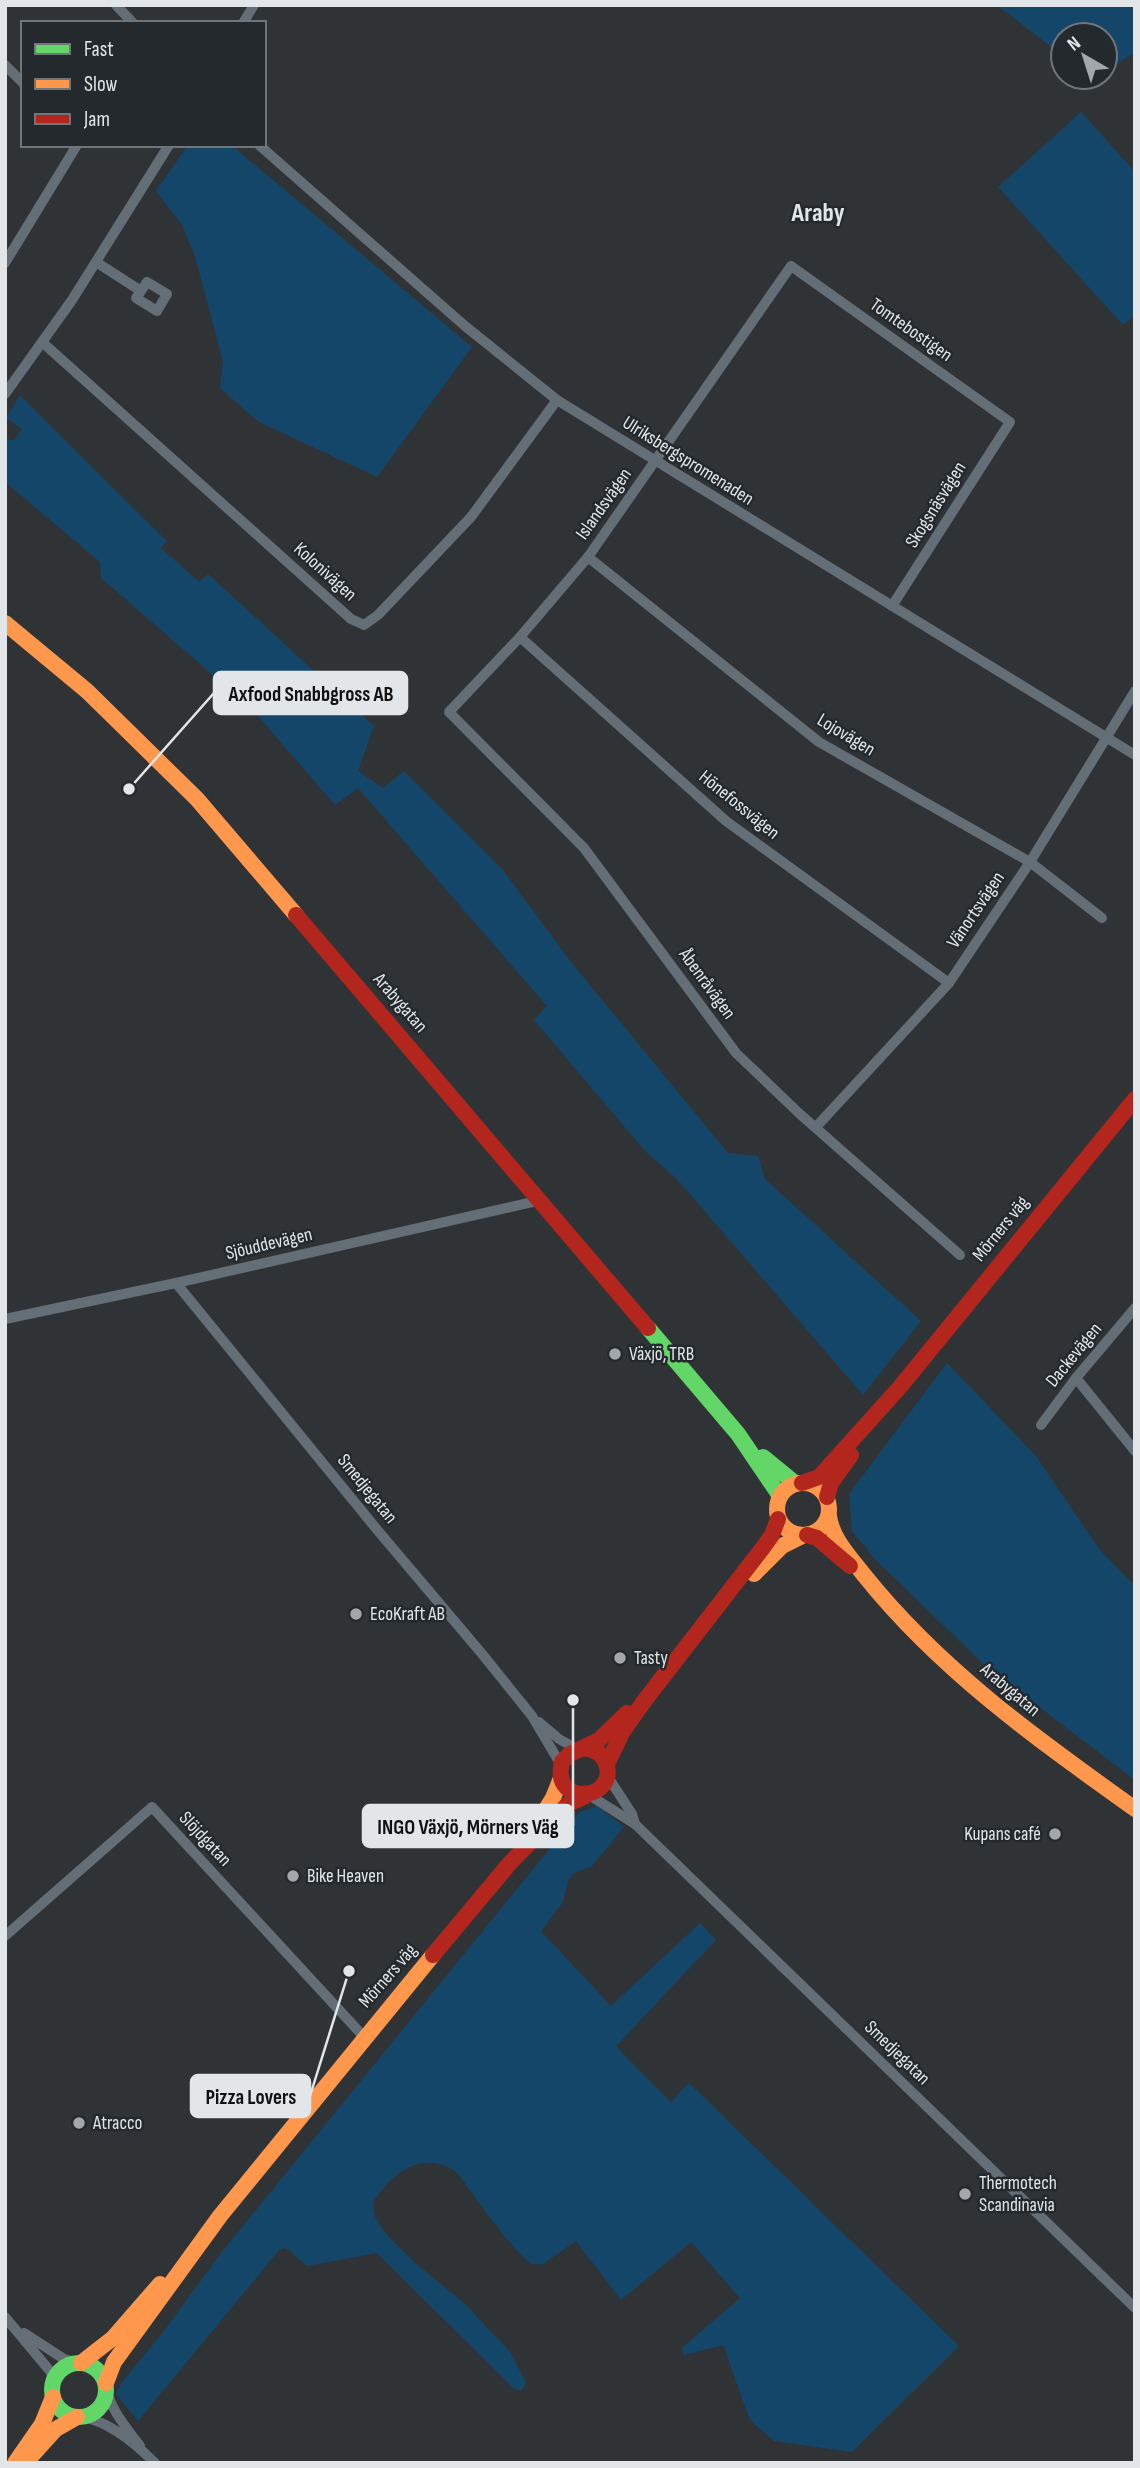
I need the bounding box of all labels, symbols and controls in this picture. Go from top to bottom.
legend [21,21,266,147]
north arrow [1049,21,1119,91]
text: N [1063,32,1085,56]
text: Fast [84,37,114,62]
text: Slow [84,72,118,97]
text: Jam [83,107,110,132]
district label: Araby [791,198,845,229]
street label: Tomtebostigen [865,293,957,367]
street label: Ulriksbergspromenaden [618,411,758,511]
street label: Skogsnäsvägen [900,458,972,552]
street label: Islandsvägen [571,464,637,544]
street label: Kolonivägen [289,538,361,606]
callout: Axfood Snabbgross AB [214,672,407,714]
text: Axfood Snabbgross AB [228,682,394,707]
street label: Lojovägen [813,709,879,761]
street label: Hönefossvägen [694,765,784,845]
street label: Vänortsvägen [942,867,1010,953]
street label: Åbenråvägen [673,943,740,1024]
street label: Arabygatan [367,968,432,1037]
street label: Mörners väg [968,1191,1035,1266]
street label: Sjöuddevägen [223,1223,315,1265]
street label: Dackevägen [1041,1318,1107,1392]
place label: Växjö, TRB [629,1343,694,1366]
marker: Växjö, TRB [607,1346,623,1362]
street label: Smedjegatan [332,1450,402,1528]
place label: EcoKraft AB [370,1603,445,1626]
marker: EcoKraft AB [348,1606,364,1622]
place label: Tasty [634,1647,668,1670]
marker: Tasty [612,1650,628,1666]
street label: Arabygatan [975,1658,1045,1722]
callout: INGO Växjö, Mörners Väg [363,1805,573,1847]
street label: Slöjdgatan [174,1807,236,1871]
text: INGO Växjö, Mörners Väg [377,1815,559,1840]
place label: Kupans café [964,1823,1041,1846]
marker: Kupans café [1047,1826,1063,1842]
place label: Bike Heaven [307,1865,384,1888]
marker: Bike Heaven [285,1868,301,1884]
street label: Mörners väg [354,1939,422,2013]
street label: Smedjegatan [859,2016,935,2090]
callout: Pizza Lovers [191,2075,310,2117]
text: Pizza Lovers [206,2085,296,2110]
place label: Atracco [92,2112,142,2135]
marker: Atracco [71,2115,87,2131]
place label: Thermotech Scandinavia [979,2172,1057,2217]
marker: Thermotech Scandinavia [957,2186,973,2202]

